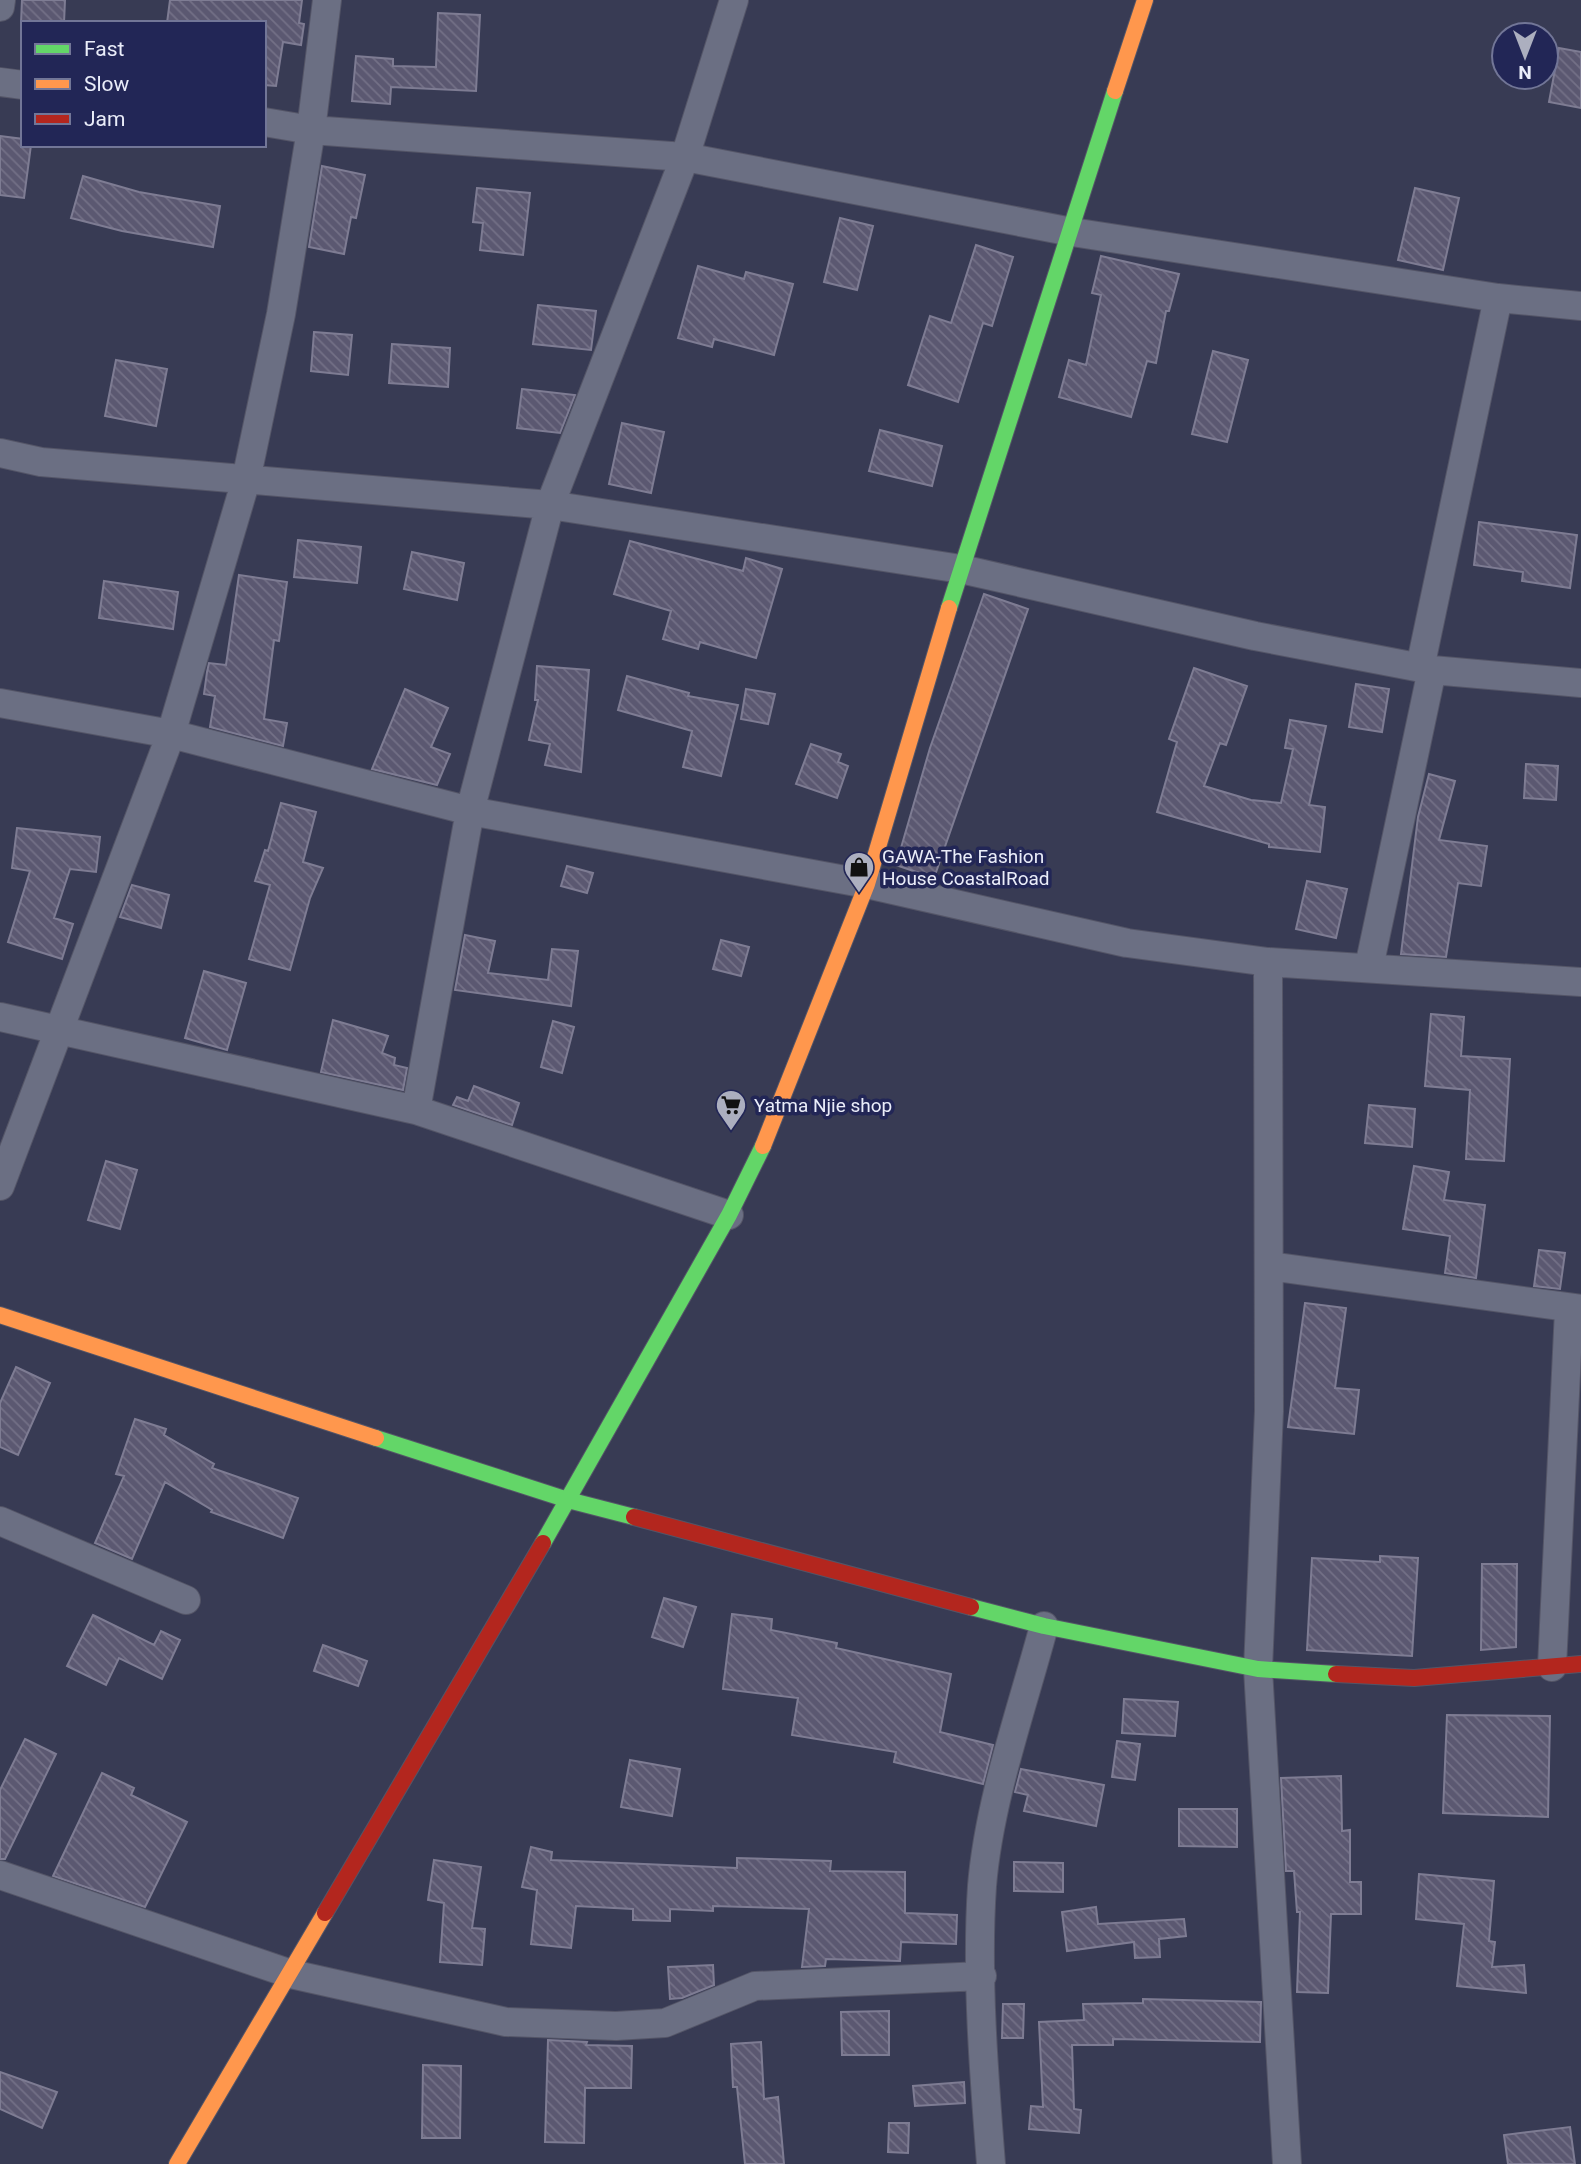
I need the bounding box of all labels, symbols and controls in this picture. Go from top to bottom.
legend [21,21,266,147]
north arrow [1490,21,1560,91]
text: Fast [84,37,125,61]
text: N [1518,61,1532,84]
text: Slow [84,72,130,96]
text: Jam [84,107,125,131]
place label: GAWA-The Fashion House CoastalRoad [882,845,1050,890]
shop icon: GAWA-The Fashion House CoastalRoad [842,850,876,894]
supermarket icon: Yatma Njie shop [714,1088,748,1132]
place label: Yatma Njie shop [754,1094,892,1117]

